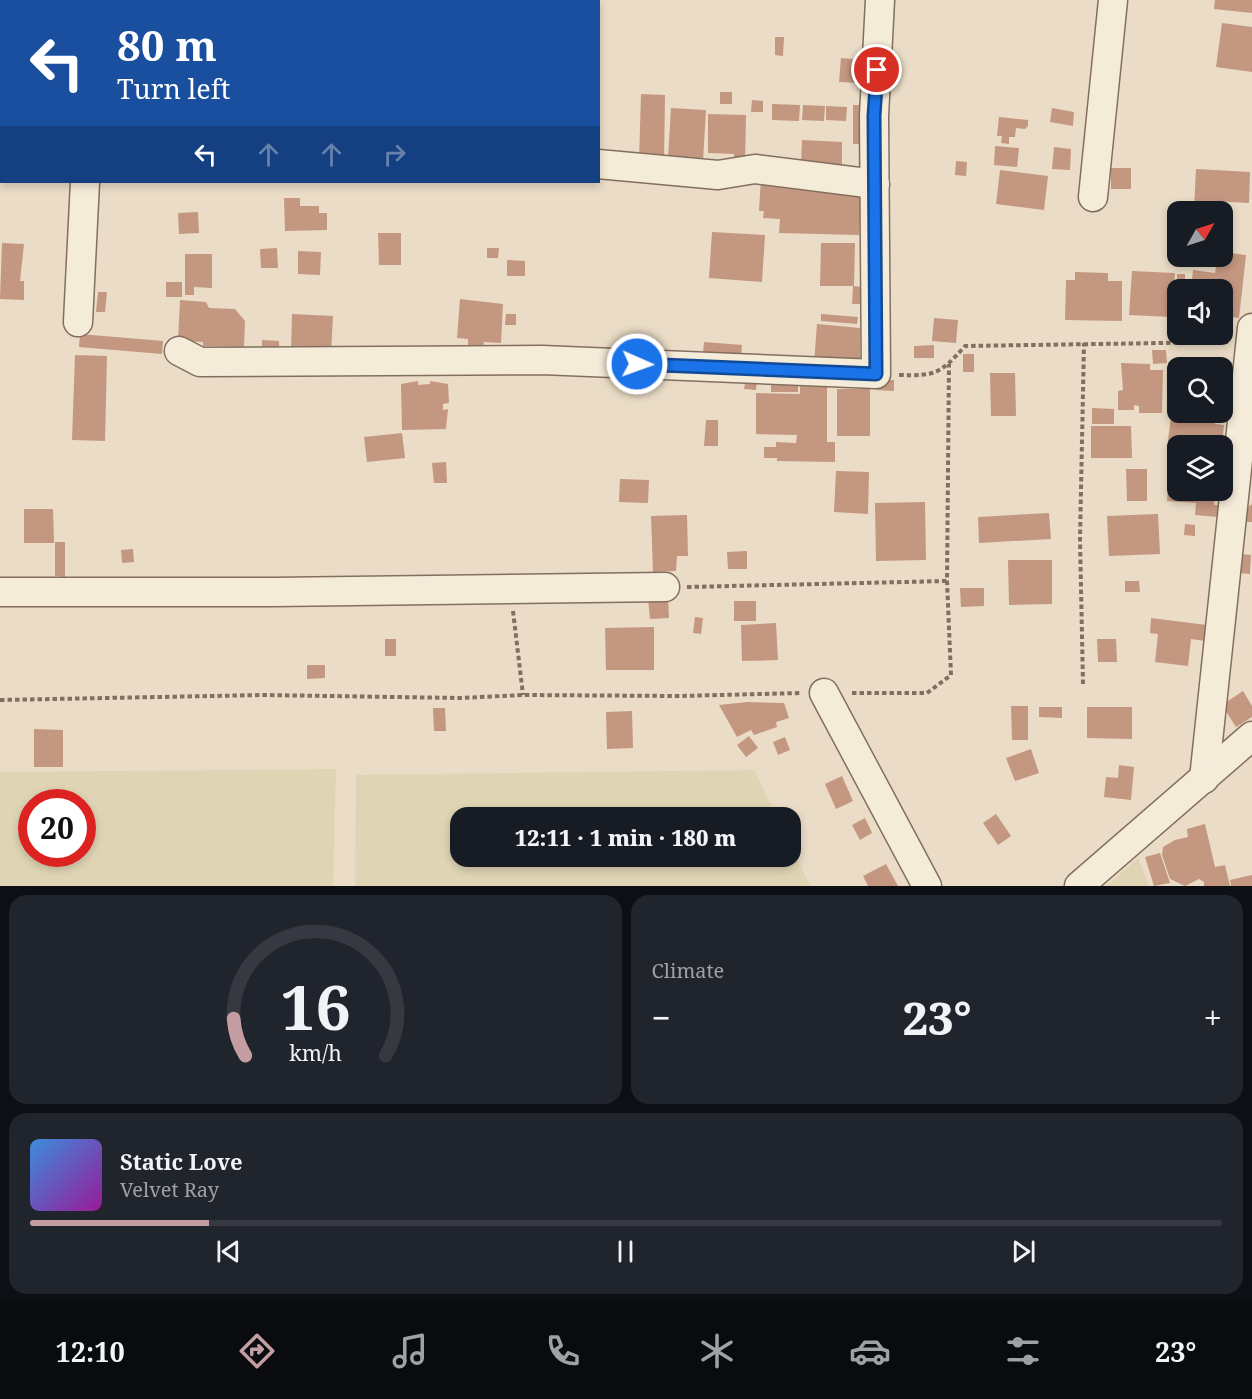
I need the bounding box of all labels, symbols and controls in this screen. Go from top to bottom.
text: 80 m [117,16,217,73]
icon: left [18,24,96,102]
pin [851,44,902,95]
icon: arrive [860,53,893,86]
text: Turn left [117,70,230,107]
icon: left [189,138,222,171]
icon: ahead [252,138,285,171]
icon: ahead [315,138,348,171]
icon: right [378,138,411,171]
north arrow [1167,201,1233,267]
map controls [1167,201,1233,501]
button: sound [1167,279,1233,345]
position arrow [605,332,669,396]
button: search [1167,357,1233,423]
button: layers [1167,435,1233,501]
speed limit sign: 20 [18,789,96,867]
text: 12:11 · 1 min · 180 m [515,822,736,852]
text: Climate [652,957,724,984]
text: 16 [280,963,351,1048]
text: 23° [903,987,972,1048]
text: − [652,995,671,1040]
text: + [1204,995,1222,1040]
text: km/h [289,1039,342,1068]
text: Static Love [120,1146,243,1176]
text: Velvet Ray [120,1176,219,1203]
icon: previous [212,1235,245,1268]
icon: pause [609,1235,642,1268]
icon: next [1007,1235,1040,1268]
icon: directions [236,1330,278,1372]
icon: music [389,1330,431,1372]
icon: phone [542,1330,584,1372]
icon: climate [696,1330,738,1372]
icon: car [849,1330,891,1372]
icon: filters [1002,1330,1044,1372]
text: 12:10 [56,1333,125,1370]
text: 23° [1155,1333,1196,1370]

